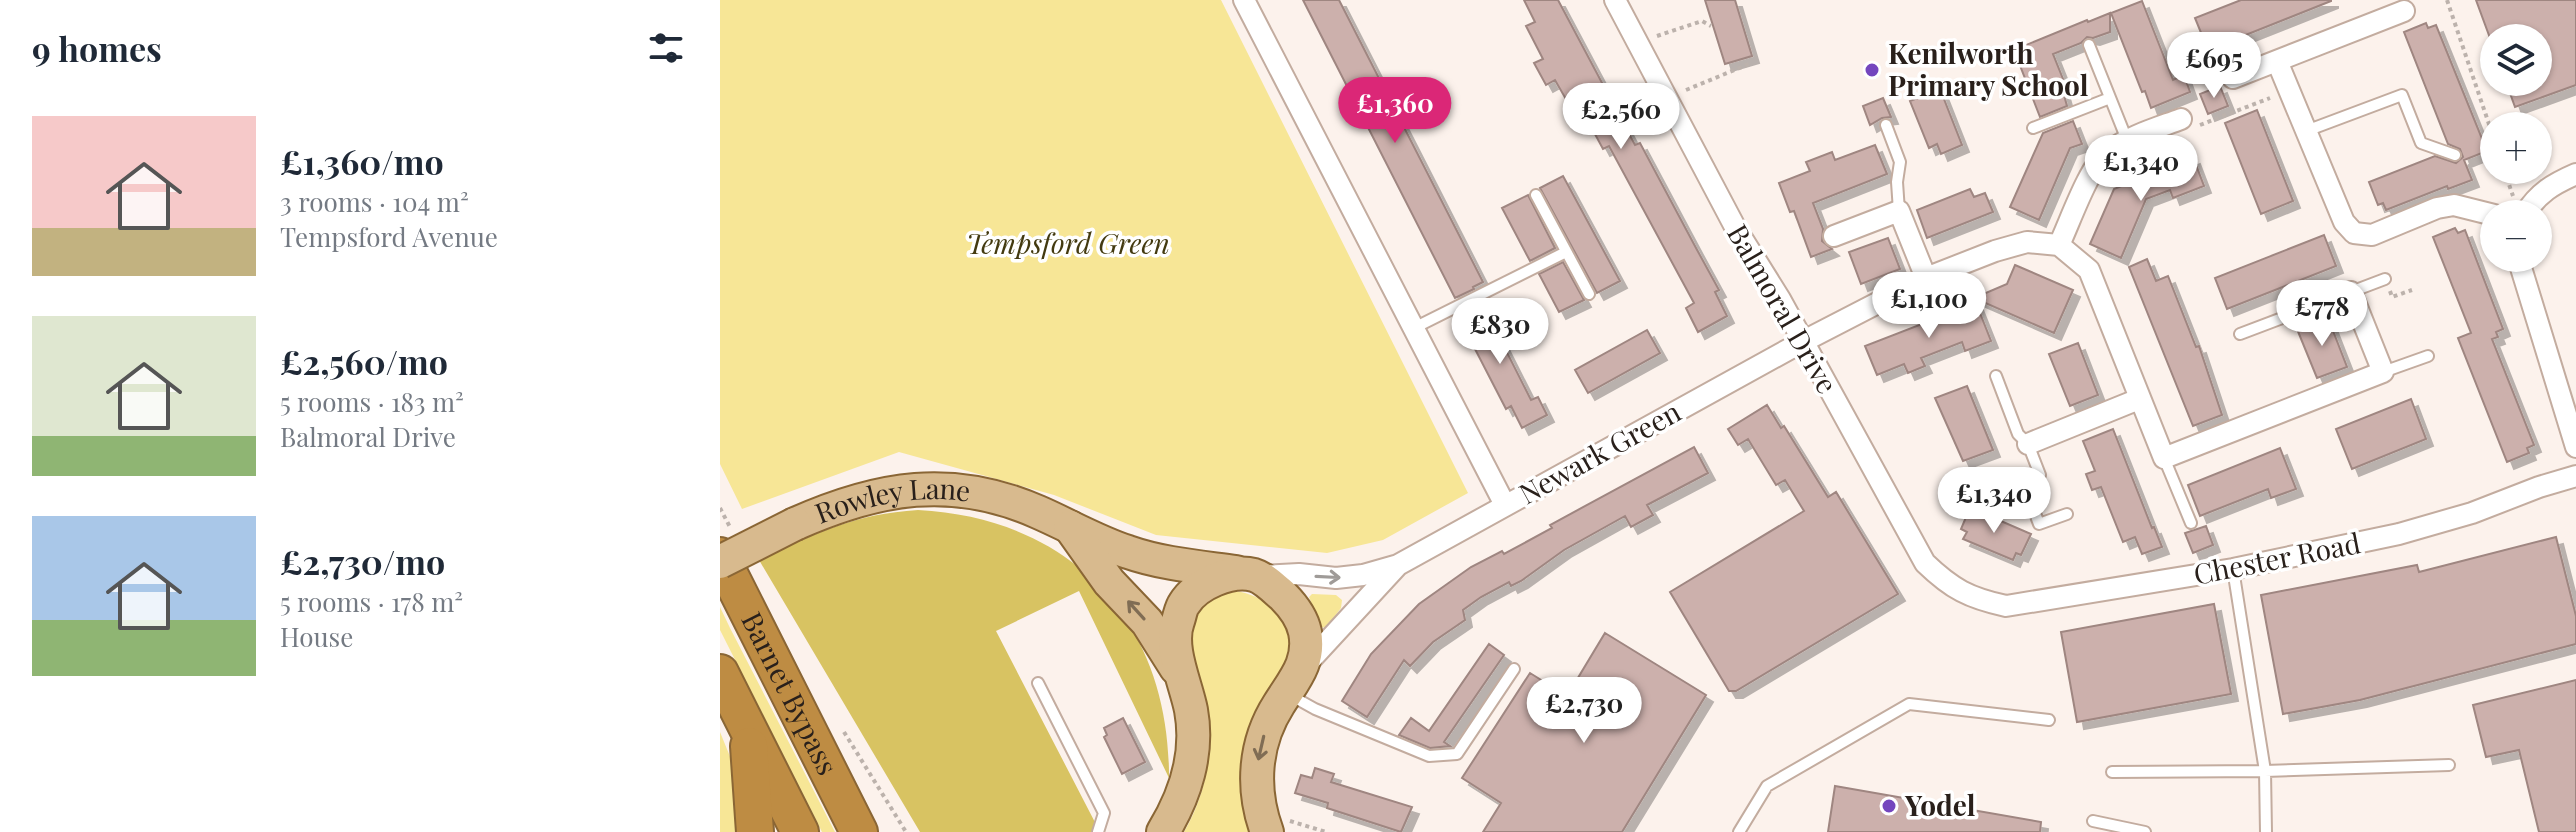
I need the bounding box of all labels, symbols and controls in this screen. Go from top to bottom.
map controls [2480,24,2552,272]
button: layers [2480,24,2552,96]
text: 9 homes [32,25,162,71]
icon: filters [644,26,688,70]
pin: £695 [2167,32,2261,100]
place label: Kenilworth Primary School [1888,34,2089,103]
text: £695 [2185,40,2243,75]
marker: Kenilworth Primary School [1863,61,1881,79]
pin: £1,360 [1330,77,1460,145]
pin: £2,560 [1556,83,1686,151]
text: £1,360 [1356,85,1434,120]
text: £2,560 [1581,91,1661,126]
button: + [2480,112,2552,184]
pin: £1,340 [2076,135,2206,203]
text: £1,360/mo [280,138,444,184]
text: £1,340 [2103,143,2179,178]
icon: home [96,148,192,244]
text: 3 rooms · 104 m² [280,184,469,219]
button: − [2480,200,2552,272]
street label: Balmoral Drive [1720,217,1847,400]
text: Tempsford Avenue [280,219,498,254]
park label: Tempsford Green [966,224,1170,261]
pin: £1,100 [1864,272,1994,340]
text: £1,100 [1890,280,1968,315]
pin: £778 [2275,280,2369,348]
text: £778 [2294,288,2350,323]
pin: £830 [1453,298,1547,366]
text: £830 [1470,306,1530,341]
text: £2,560/mo [280,338,448,384]
icon: home [96,348,192,444]
text: 5 rooms · 183 m² [280,384,464,419]
street label: Newark Green [1512,392,1687,511]
text: Balmoral Drive [280,419,456,454]
pin: £1,340 [1929,467,2059,535]
street label: Rowley Lane [809,469,973,531]
text: £1,340 [1956,475,2032,510]
street label: Chester Road [2190,523,2363,592]
text: £2,730/mo [280,538,445,584]
icon: home [96,548,192,644]
one-way arrow [1314,569,1341,584]
text: 5 rooms · 178 m² [280,584,463,619]
one-way arrow [1128,601,1146,621]
street label: Barnet Bypass [734,605,847,781]
text: House [280,619,353,654]
pin: £2,730 [1519,677,1649,745]
text: £2,730 [1545,685,1623,720]
one-way arrow [1253,735,1268,761]
place label: Yodel [1904,786,1976,823]
marker: Yodel [1880,797,1898,815]

